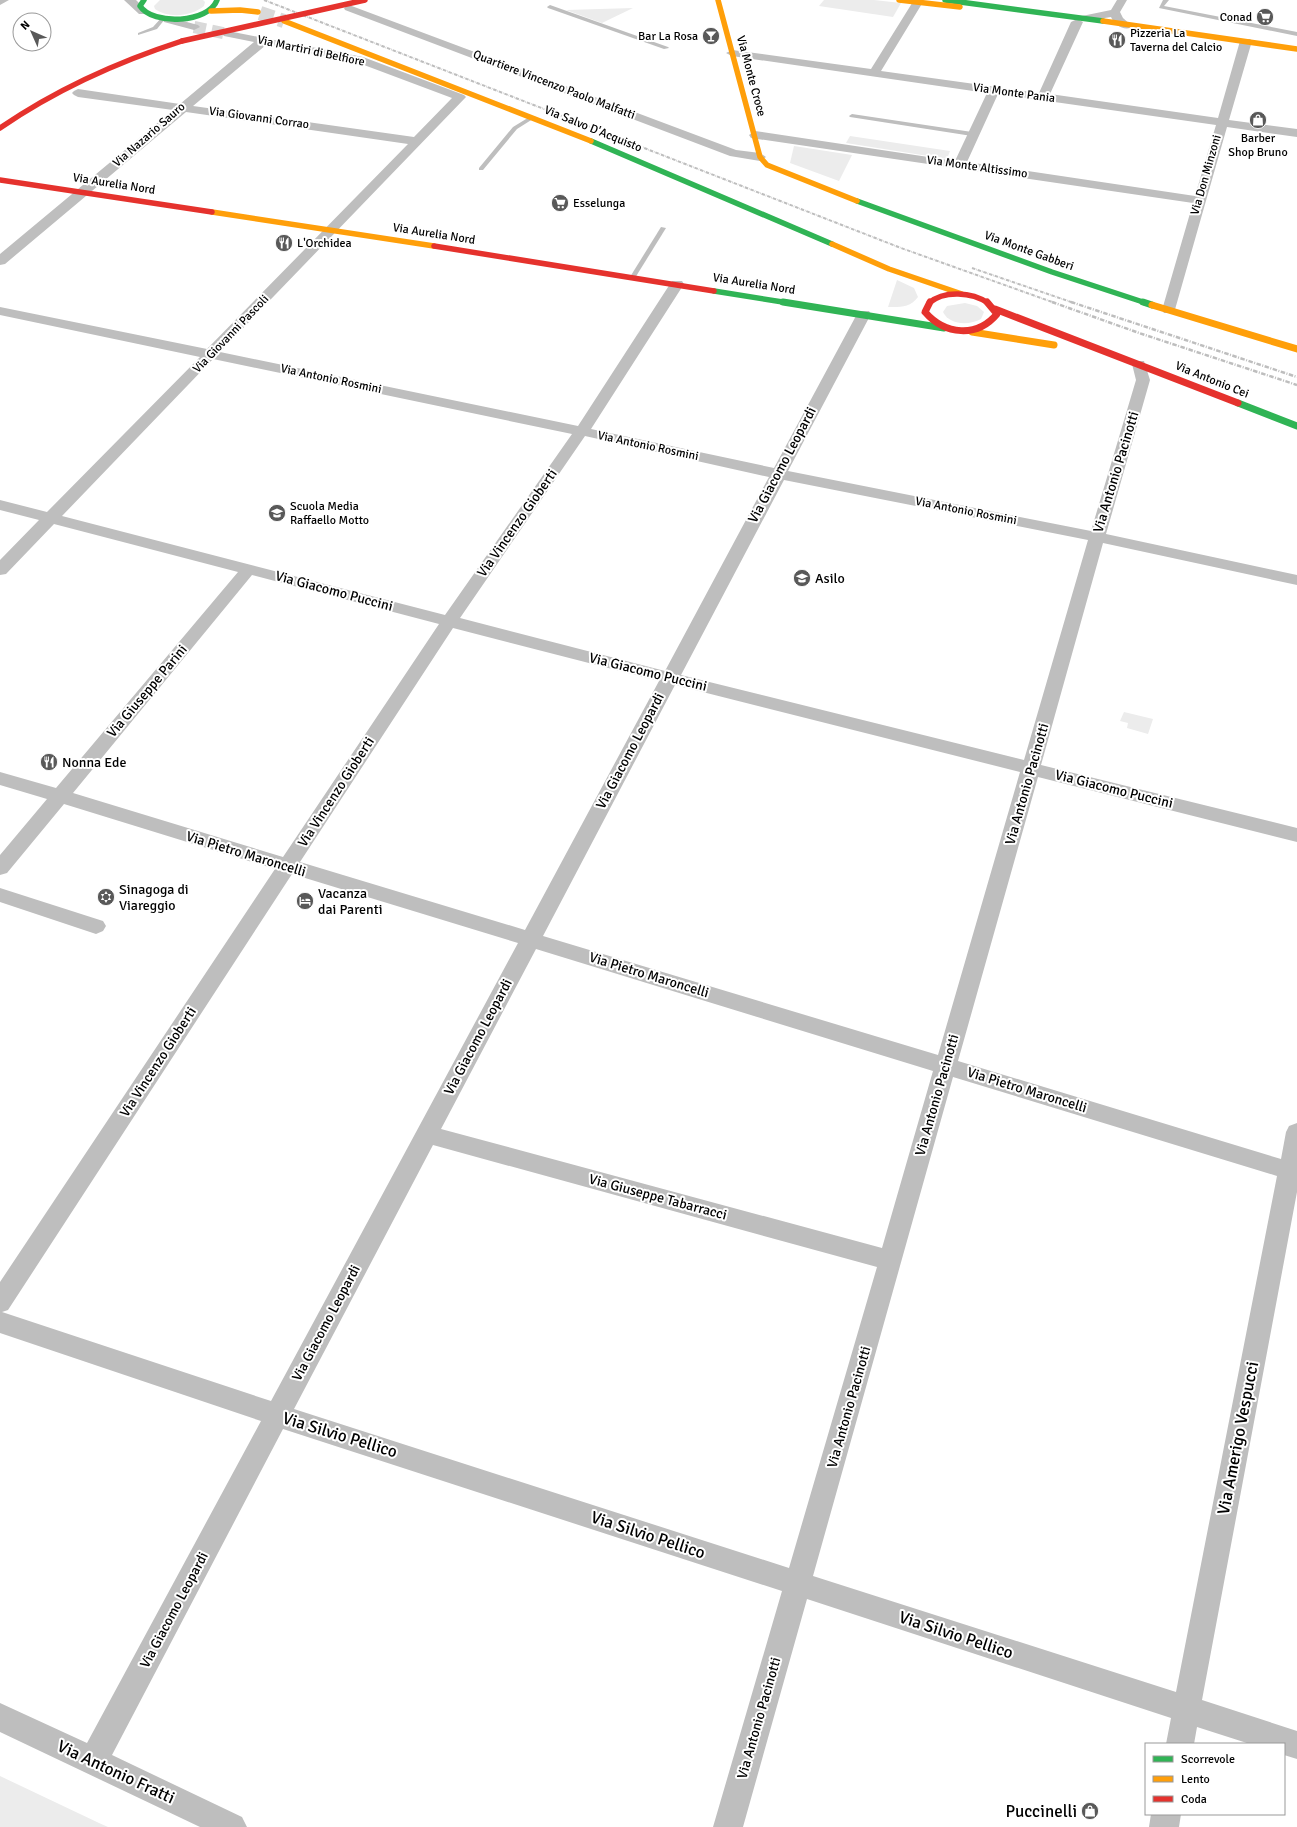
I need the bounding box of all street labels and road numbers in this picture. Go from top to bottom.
street label: Via Martiri di Belfiore [256,32,366,70]
street label: Via Monte Croce [733,34,769,118]
street label: Quartiere Vincenzo Paolo Malfatti [471,47,637,123]
street label: Via Monte Pania [972,80,1056,106]
street label: Via Nazario Sauro [110,99,188,171]
street label: Via Salvo D'Acquisto [542,103,644,155]
street label: Via Giovanni Corrao [208,104,310,132]
street label: Via Don Minzoni [1187,133,1225,217]
street label: Via Monte Altissimo [926,152,1028,182]
street label: Via Aurelia Nord [72,170,156,198]
street label: Via Aurelia Nord [392,220,476,248]
street label: Via Monte Gabberi [982,228,1076,274]
street label: Via Aurelia Nord [712,270,796,298]
street label: Via Giovanni Pascoli [190,292,272,376]
street label: Via Antonio Cei [1173,358,1251,402]
street label: Via Antonio Rosmini [279,361,383,397]
street label: Via Giacomo Leopardi [744,404,820,526]
street label: Via Antonio Pacinotti [1089,409,1143,535]
street label: Via Antonio Rosmini [596,428,700,464]
street label: Via Vincenzo Gioberti [473,466,561,580]
street label: Via Antonio Rosmini [914,494,1018,528]
street label: Via Giacomo Puccini [273,567,395,615]
street label: Via Giuseppe Parini [103,641,191,741]
street label: Via Giacomo Puccini [587,649,709,695]
street label: Via Giacomo Leopardi [592,690,668,812]
street label: Via Antonio Pacinotti [1001,721,1053,847]
street label: Via Vincenzo Gioberti [294,734,378,850]
street label: Via Giacomo Puccini [1053,766,1175,812]
street label: Via Pietro Maroncelli [184,828,308,880]
street label: Via Pietro Maroncelli [587,949,711,1001]
street label: Via Giacomo Leopardi [440,976,516,1098]
street label: Via Vincenzo Gioberti [116,1004,200,1120]
street label: Via Antonio Pacinotti [911,1032,963,1158]
street label: Via Pietro Maroncelli [965,1064,1089,1116]
street label: Via Giuseppe Tabarracci [587,1170,729,1224]
street label: Via Giacomo Leopardi [288,1262,364,1384]
street label: Via Antonio Pacinotti [823,1344,875,1470]
street label: Via Amerigo Vespucci [1213,1360,1263,1516]
street label: Via Silvio Pellico [280,1408,400,1462]
street label: Via Silvio Pellico [588,1507,708,1563]
street label: Via Giacomo Leopardi [136,1549,212,1671]
street label: Via Silvio Pellico [896,1607,1016,1663]
street label: Via Antonio Pacinotti [733,1655,785,1781]
street label: Via Antonio Fratti [54,1736,178,1808]

